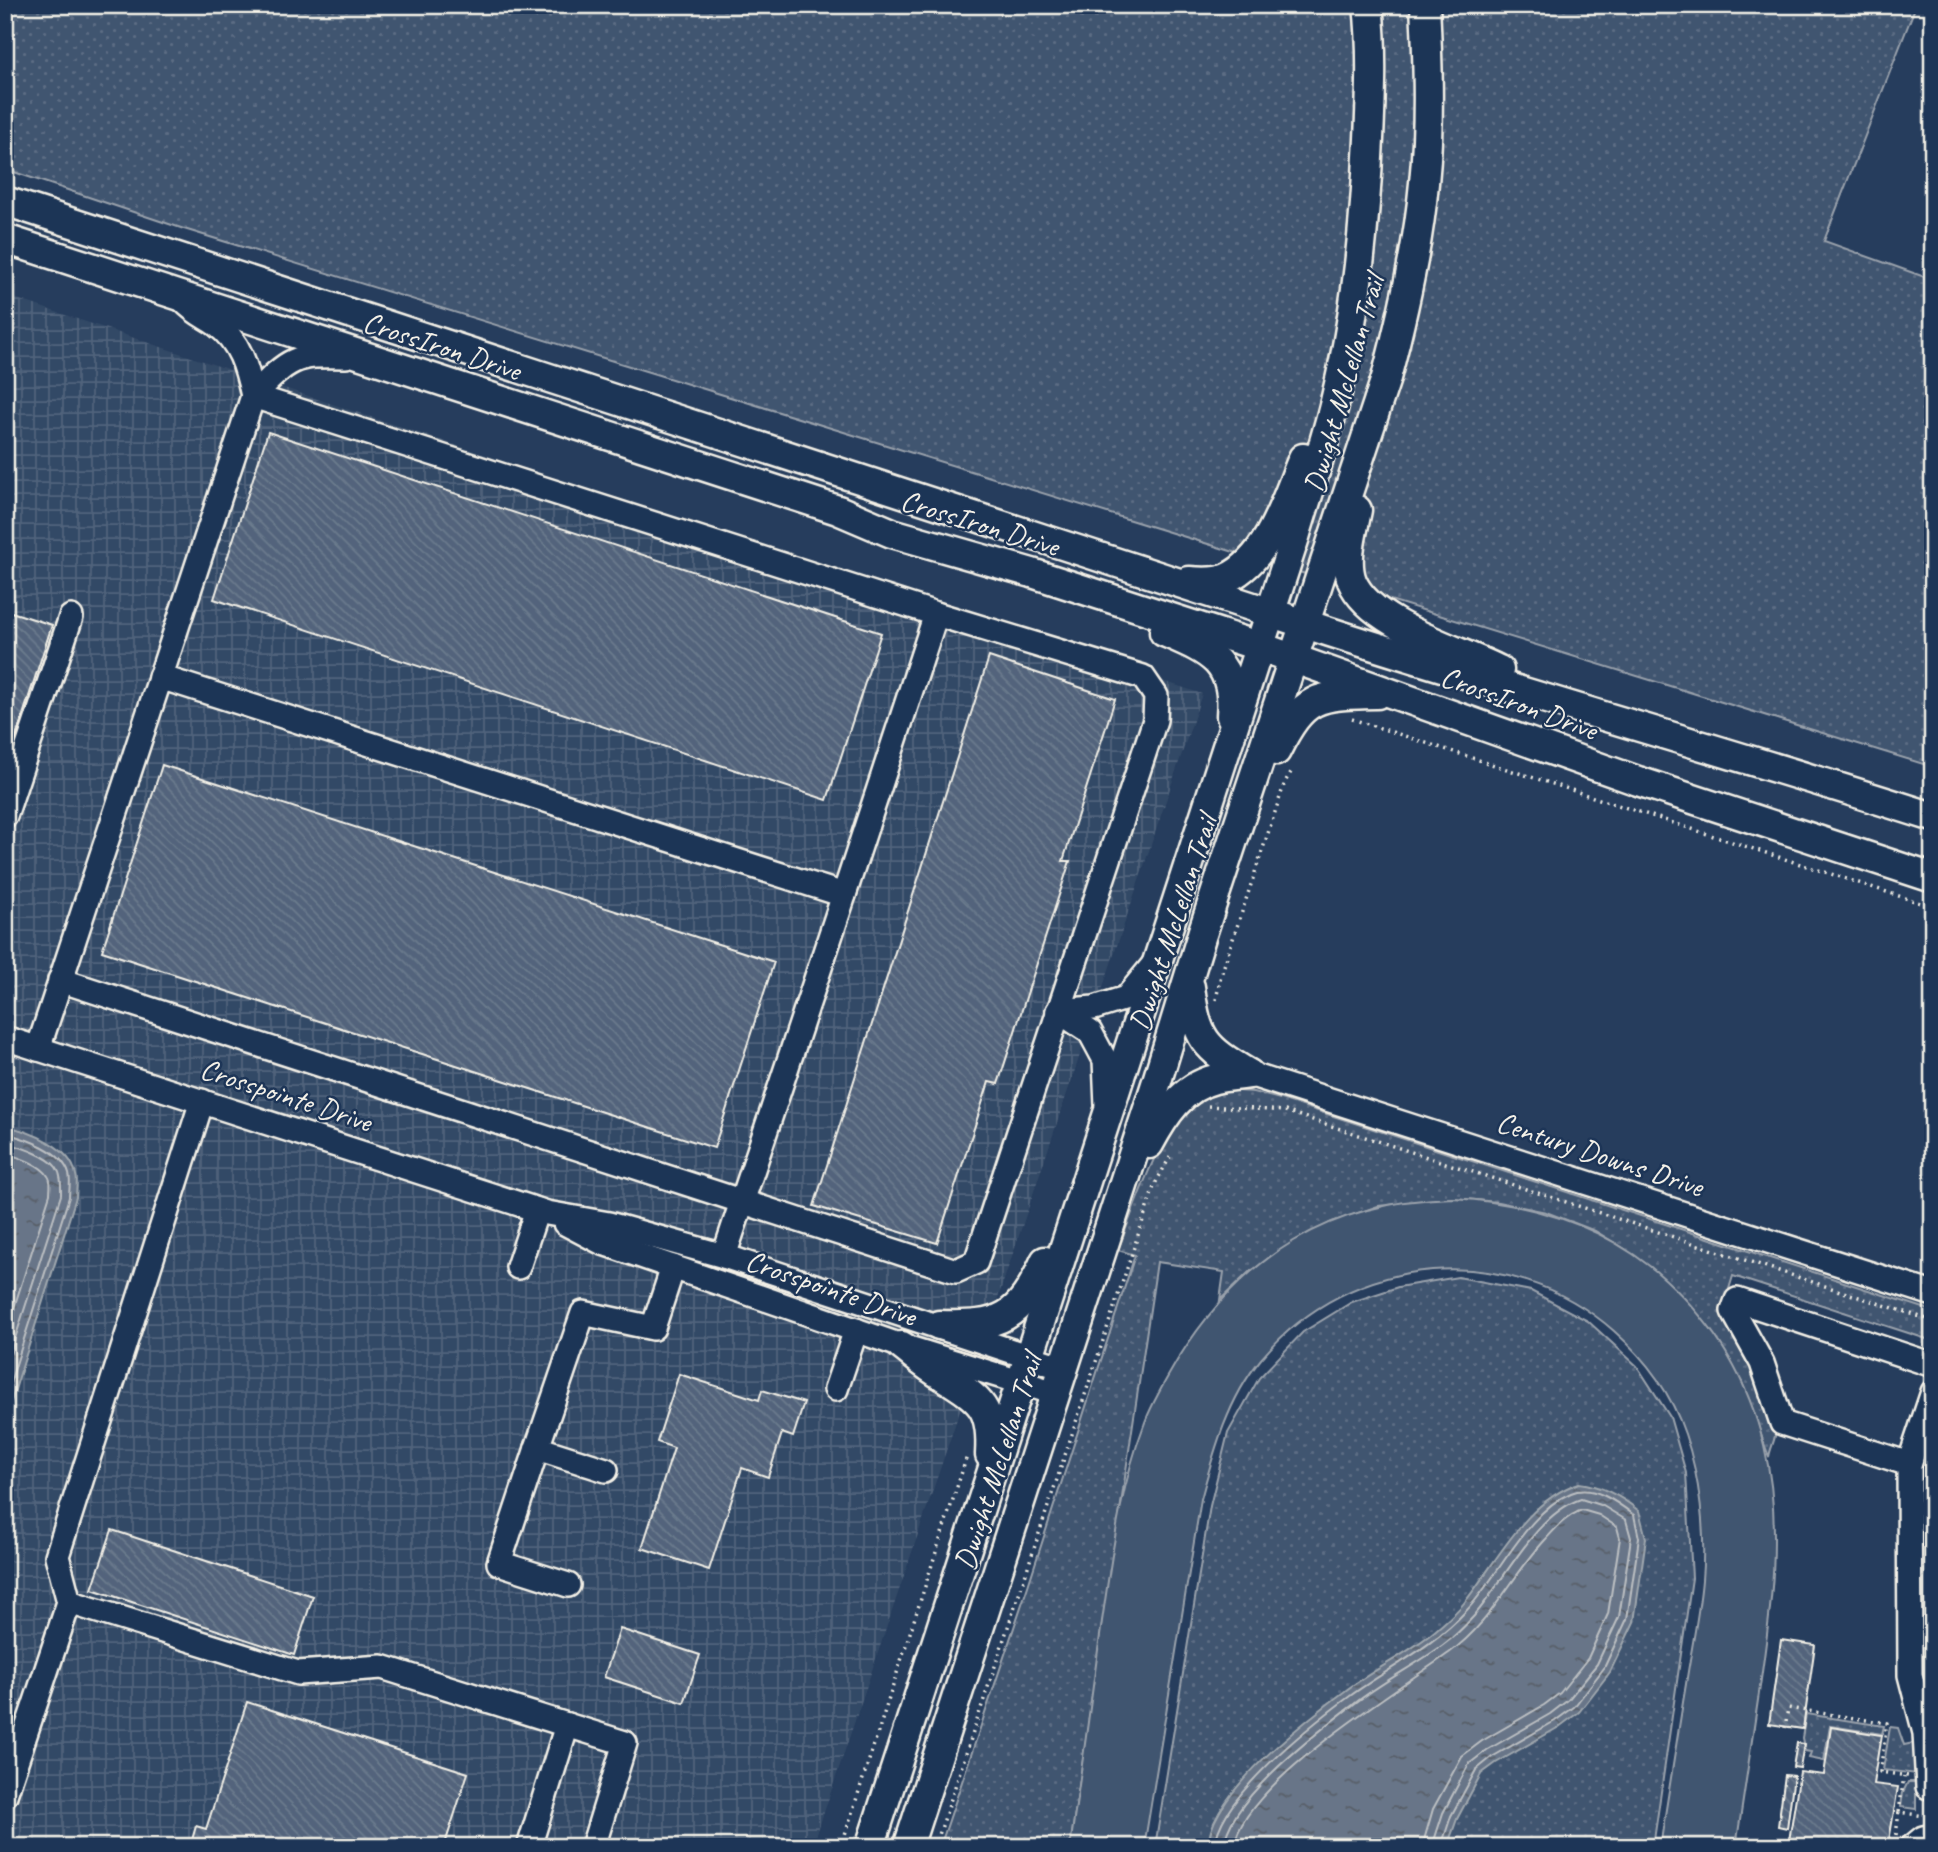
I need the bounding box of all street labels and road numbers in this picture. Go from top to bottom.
street label: Dwight McLellan Trail [1295,266,1395,497]
street label: CrossIron Drive [358,303,528,390]
street label: CrossIron Drive [896,481,1066,566]
street label: CrossIron Drive [1436,657,1604,750]
street label: Dwight McLellan Trail [1120,806,1227,1036]
street label: Crosspointe Drive [196,1049,379,1141]
street label: Century Downs Drive [1492,1103,1710,1206]
street label: Crosspointe Drive [741,1241,923,1336]
street label: Dwight McLellan Trail [945,1345,1052,1575]

